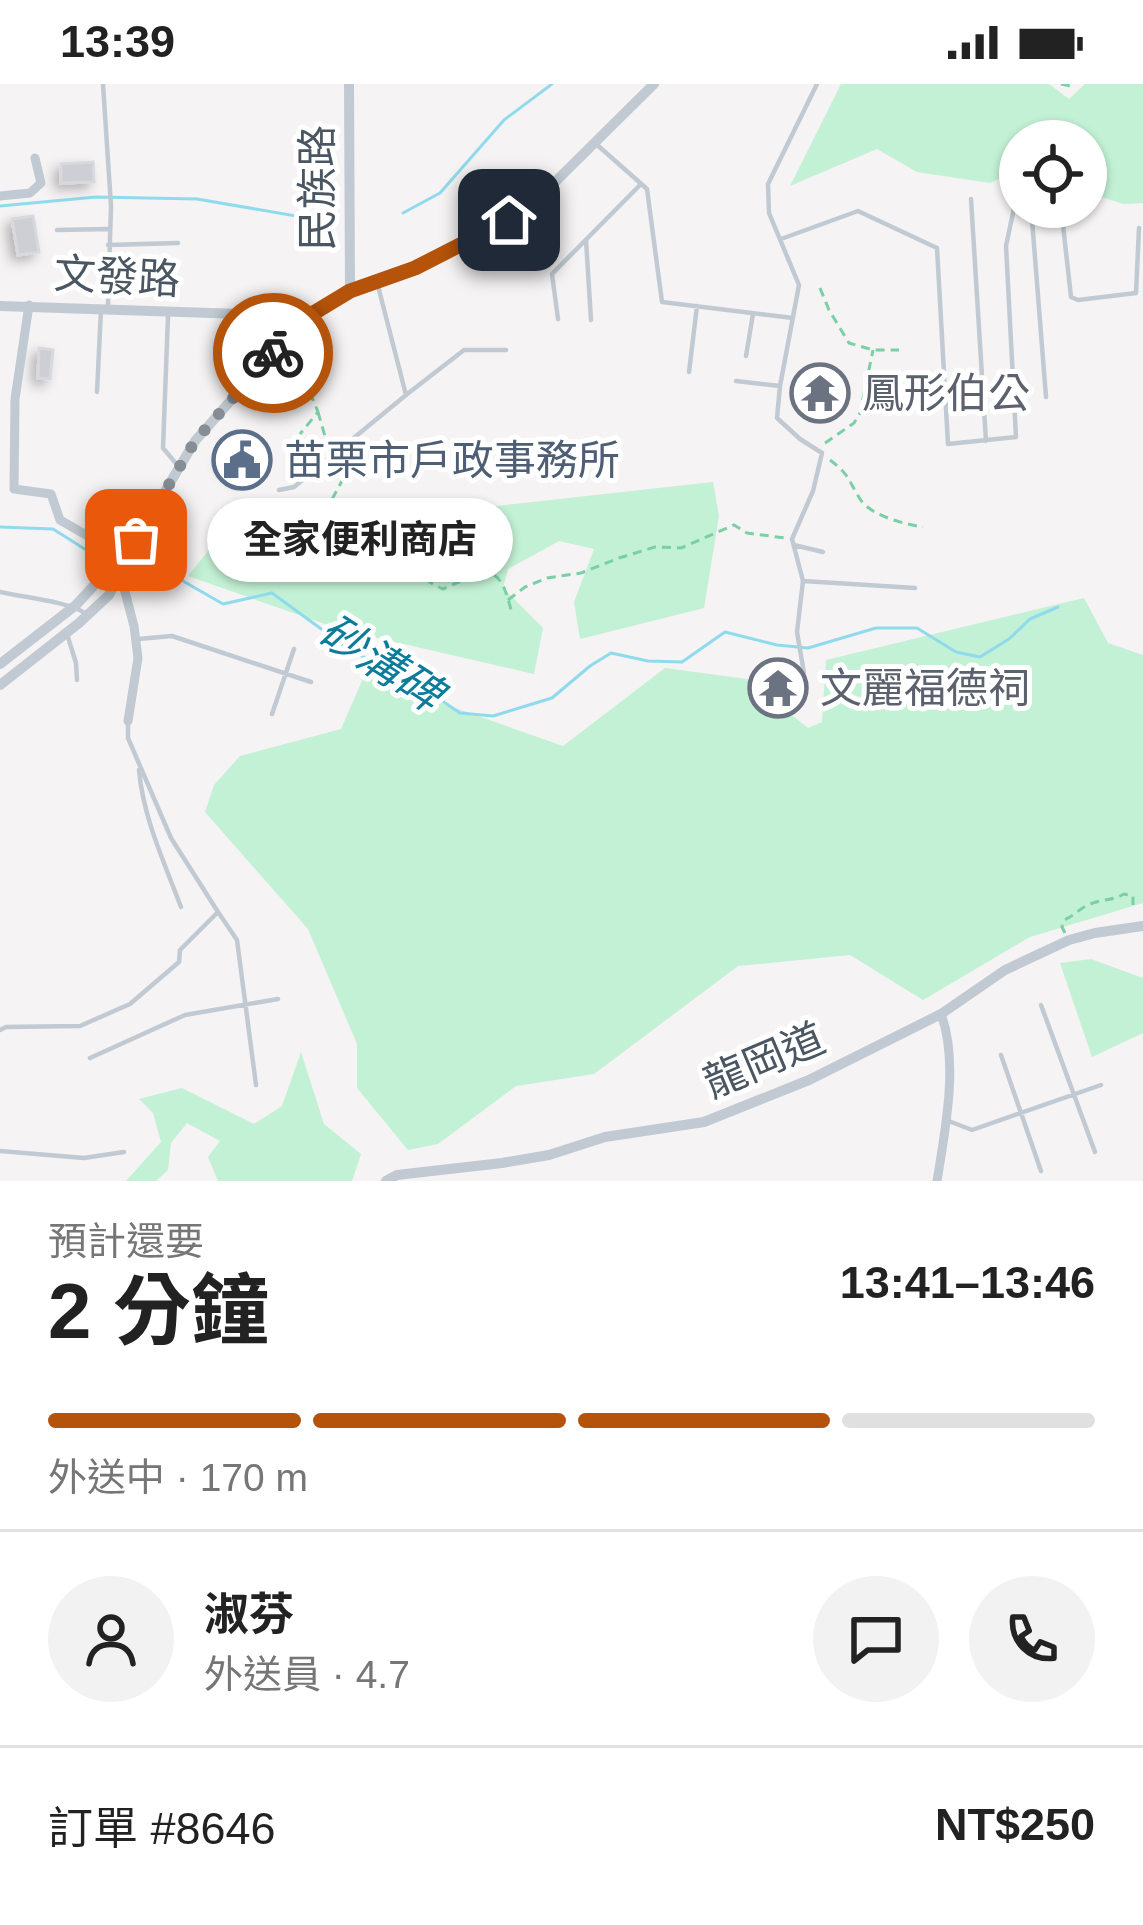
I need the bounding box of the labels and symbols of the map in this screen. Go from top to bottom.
street label: 民族路 [294,125,341,251]
pin [458,169,560,271]
street label: 文發路 [53,250,181,303]
courier [213,293,333,413]
temple icon: 鳳形伯公 [789,362,851,424]
place label: 鳳形伯公 [862,370,1030,417]
public building icon: 苗栗市戶政事務所 [211,429,273,491]
place label: 苗栗市戶政事務所 [284,437,620,484]
pin [85,489,187,591]
callout: 全家便利商店 [208,498,514,582]
water label: 砂溝碑 [310,604,455,723]
temple icon: 文麗福德祠 [747,657,809,719]
place label: 文麗福德祠 [820,665,1030,712]
street label: 龍岡道 [697,1014,831,1107]

